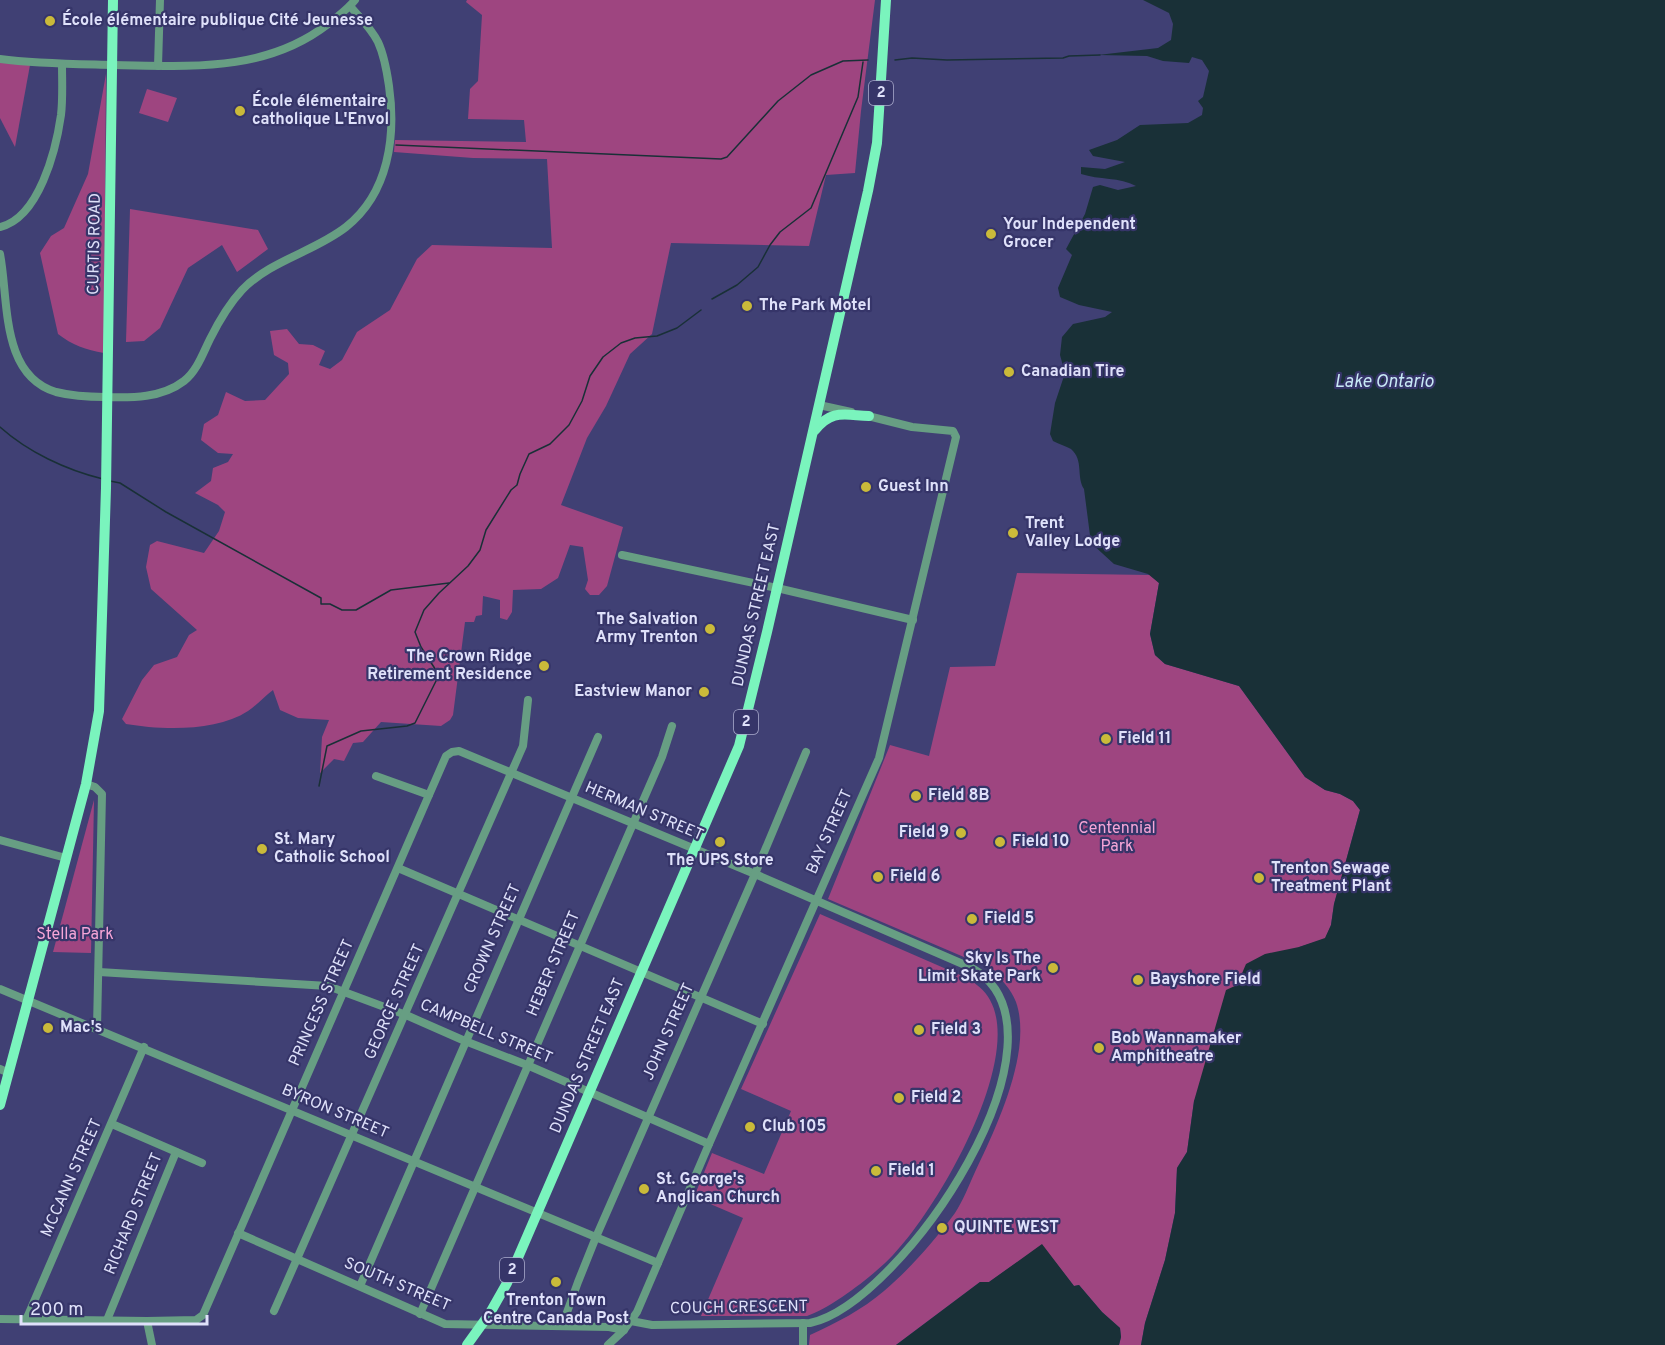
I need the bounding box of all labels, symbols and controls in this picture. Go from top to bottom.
place label: École élémentaire publique Cité Jeunesse [62,9,373,31]
marker: École élémentaire publique Cité Jeunesse [43,14,57,28]
road number: 2 [869,81,893,105]
place label: École élémentaire catholique L'Envol [252,90,389,130]
marker: École élémentaire catholique L'Envol [233,104,247,118]
street label: CURTIS ROAD [84,193,106,295]
place label: Your Independent Grocer [1003,215,1136,253]
marker: Your Independent Grocer [984,227,998,241]
place label: The Park Motel [759,296,871,316]
marker: The Park Motel [740,299,754,313]
place label: Canadian Tire [1021,362,1124,382]
marker: Canadian Tire [1002,365,1016,379]
water label: Lake Ontario [1334,371,1434,394]
place label: Guest Inn [878,477,949,497]
marker: Guest Inn [859,480,873,494]
place label: Trent Valley Lodge [1025,514,1120,552]
street label: DUNDAS STREET EAST [728,521,786,689]
marker: Trent Valley Lodge [1006,526,1020,540]
place label: The Salvation Army Trenton [595,610,698,648]
marker: The Salvation Army Trenton [703,622,717,636]
place label: The Crown Ridge Retirement Residence [367,647,532,685]
marker: The Crown Ridge Retirement Residence [537,659,551,673]
place label: Eastview Manor [574,682,692,702]
marker: Eastview Manor [697,685,711,699]
road number: 2 [734,710,758,734]
place label: Field 11 [1118,729,1171,749]
marker: Field 11 [1099,732,1113,746]
street label: HERMAN STREET [582,778,706,846]
place label: Field 8B [928,786,990,806]
street label: BAY STREET [802,787,858,877]
marker: Field 8B [909,789,923,803]
park label: Centennial Park [1078,819,1156,857]
place label: Field 9 [899,823,949,843]
marker: Field 9 [954,826,968,840]
place label: St. Mary Catholic School [274,830,390,868]
place label: Field 10 [1012,832,1069,852]
marker: The UPS Store [713,835,727,849]
marker: Field 10 [993,835,1007,849]
marker: St. Mary Catholic School [255,842,269,856]
place label: The UPS Store [666,851,774,871]
place label: Trenton Sewage Treatment Plant [1271,859,1391,897]
place label: Field 6 [890,867,940,887]
marker: Field 6 [871,870,885,884]
marker: Trenton Sewage Treatment Plant [1252,871,1266,885]
street label: CROWN STREET [460,881,526,997]
street label: HEBER STREET [523,908,585,1020]
place label: Field 5 [984,909,1034,929]
marker: Field 5 [965,912,979,926]
park label: Stella Park [36,925,114,945]
street label: PRINCESS STREET [285,937,359,1069]
street label: GEORGE STREET [361,941,429,1063]
place label: Sky Is The Limit Skate Park [918,949,1041,987]
marker: Sky Is The Limit Skate Park [1046,961,1060,975]
place label: Bayshore Field [1150,970,1261,990]
marker: Bayshore Field [1131,973,1145,987]
street label: DUNDAS STREET EAST [546,975,630,1137]
street label: JOHN STREET [639,980,699,1084]
street label: CAMPBELL STREET [417,995,555,1069]
place label: Mac's [60,1018,103,1038]
place label: Field 3 [931,1020,981,1040]
marker: Mac's [41,1021,55,1035]
marker: Field 3 [912,1023,926,1037]
place label: Bob Wannamaker Amphitheatre [1111,1029,1242,1067]
marker: Bob Wannamaker Amphitheatre [1092,1041,1106,1055]
street label: BYRON STREET [278,1080,392,1144]
place label: Field 2 [911,1088,961,1108]
marker: Field 2 [892,1091,906,1105]
street label: MCCANN STREET [37,1116,107,1240]
place label: Club 105 [762,1117,826,1137]
marker: Club 105 [743,1120,757,1134]
street label: RICHARD STREET [100,1150,168,1278]
place label: Field 1 [888,1161,935,1181]
marker: Field 1 [869,1164,883,1178]
place label: St. George's Anglican Church [656,1170,780,1208]
marker: St. George's Anglican Church [637,1182,651,1196]
place label: QUINTE WEST [954,1218,1059,1238]
marker: QUINTE WEST [935,1221,949,1235]
street label: SOUTH STREET [341,1254,453,1316]
road number: 2 [500,1258,524,1282]
marker: Trenton Town Centre Canada Post [549,1275,563,1289]
scale bar [21,1288,207,1326]
place label: Trenton Town Centre Canada Post [483,1291,629,1329]
street label: COUCH CRESCENT [670,1297,808,1319]
text: 200 m [30,1299,83,1322]

